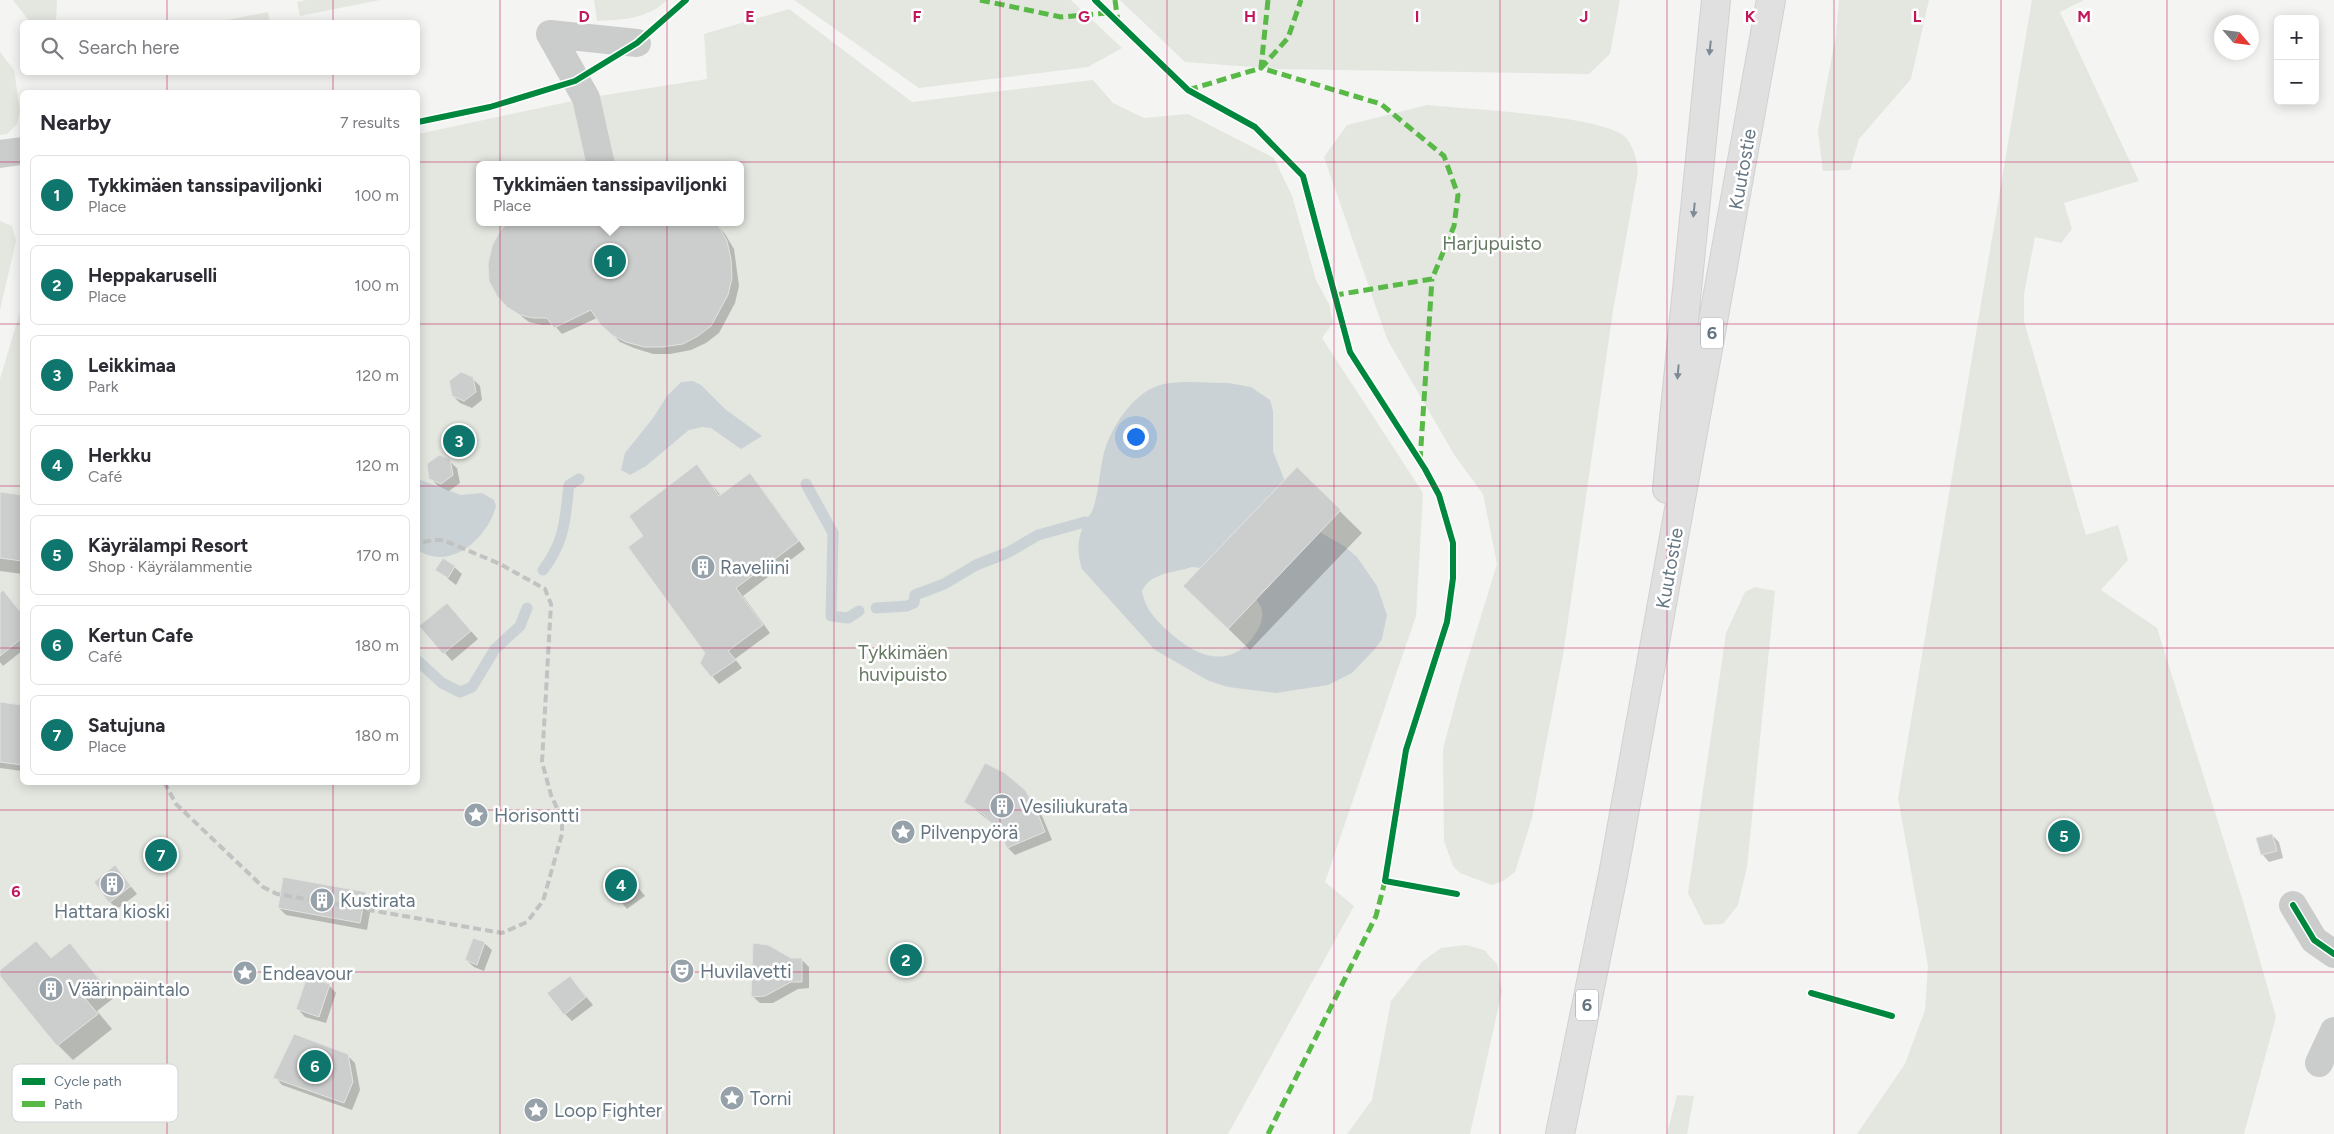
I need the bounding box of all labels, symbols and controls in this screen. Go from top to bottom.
text: D [578,7,590,26]
text: E [745,7,755,26]
text: F [913,7,922,26]
text: G [1078,7,1090,26]
text: H [1244,7,1256,26]
text: I [1415,7,1419,26]
text: J [1580,7,1588,26]
text: K [1745,7,1756,26]
text: L [1913,7,1922,26]
text: M [2077,7,2091,26]
north arrow [2214,15,2259,60]
map controls [2274,15,2319,105]
button: + [2274,15,2319,60]
search box [20,20,420,75]
icon: search [38,34,66,62]
text: Search here [78,36,180,59]
one-way arrow [1706,41,1714,57]
button: − [2274,60,2319,105]
text: Nearby [40,110,111,135]
text: 7 results [340,113,400,132]
street label: Kuutostie [1724,127,1761,211]
popup [476,161,744,226]
text: Tykkimäen tanssipaviljonki [493,173,727,196]
text: Tykkimäen tanssipaviljonki [88,174,322,197]
text: 1 [54,186,60,205]
text: 100 m [354,186,399,205]
text: Place [493,196,531,215]
text: Place [88,197,126,216]
one-way arrow [1690,202,1698,218]
park label: Harjupuisto [1442,232,1542,255]
pin: 1 [594,242,626,280]
text: Heppakaruselli [88,264,217,287]
text: 2 [52,276,62,295]
text: 100 m [354,276,399,295]
text: Place [88,287,126,306]
road number: 6 [1701,317,1723,348]
text: Leikkimaa [88,354,176,377]
one-way arrow [1674,364,1682,380]
text: 3 [53,366,61,385]
text: 120 m [356,366,399,385]
text: Park [88,377,118,396]
pin: 3 [443,422,475,460]
your location [1123,424,1149,450]
text: Herkku [88,444,151,467]
text: 4 [52,456,62,475]
text: 120 m [356,456,399,475]
text: Café [88,467,122,486]
street label: Kuutostie [1651,526,1688,610]
text: Käyrälampi Resort [88,534,248,557]
text: 5 [52,546,62,565]
text: 170 m [356,546,399,565]
building icon: Raveliini [690,554,716,580]
place label: Raveliini [720,556,789,579]
text: Shop · Käyrälammentie [88,557,252,576]
text: Kertun Cafe [88,624,193,647]
text: 6 [52,636,62,655]
text: 180 m [355,636,399,655]
park label: Tykkimäen huvipuisto [858,641,948,686]
text: Café [88,647,122,666]
text: Satujuna [88,714,165,737]
text: 7 [53,726,61,745]
text: 180 m [355,726,399,745]
text: Place [88,737,126,756]
building icon: Vesiliukurata [989,793,1015,819]
place label: Vesiliukurata [1020,795,1128,818]
place icon: Horisontti [463,802,489,828]
place label: Horisontti [494,804,579,827]
pin: 5 [2048,817,2080,855]
place icon: Pilvenpyörä [890,819,916,845]
place label: Pilvenpyörä [920,821,1018,844]
pin: 7 [145,836,177,874]
pin: 4 [605,866,637,904]
building icon: Hattara kioski [99,871,125,897]
text: 6 [11,882,21,901]
building icon: Kustirata [309,887,335,913]
place label: Kustirata [340,889,416,912]
place label: Hattara kioski [54,900,170,923]
pin: 2 [890,941,922,979]
theatre icon: Huvilavetti [669,958,695,984]
place icon: Endeavour [232,960,258,986]
place label: Huvilavetti [700,960,792,983]
place label: Endeavour [262,962,353,985]
building icon: Väärinpäintalo [38,976,64,1002]
place label: Väärinpäintalo [68,978,190,1001]
road number: 6 [1576,990,1598,1020]
pin: 6 [299,1047,331,1085]
legend [12,1064,178,1122]
text: Cycle path [54,1073,122,1090]
place icon: Torni [719,1085,745,1111]
place label: Torni [750,1087,792,1110]
text: Path [54,1096,82,1113]
place icon: Loop Fighter [523,1097,549,1123]
place label: Loop Fighter [554,1099,663,1122]

